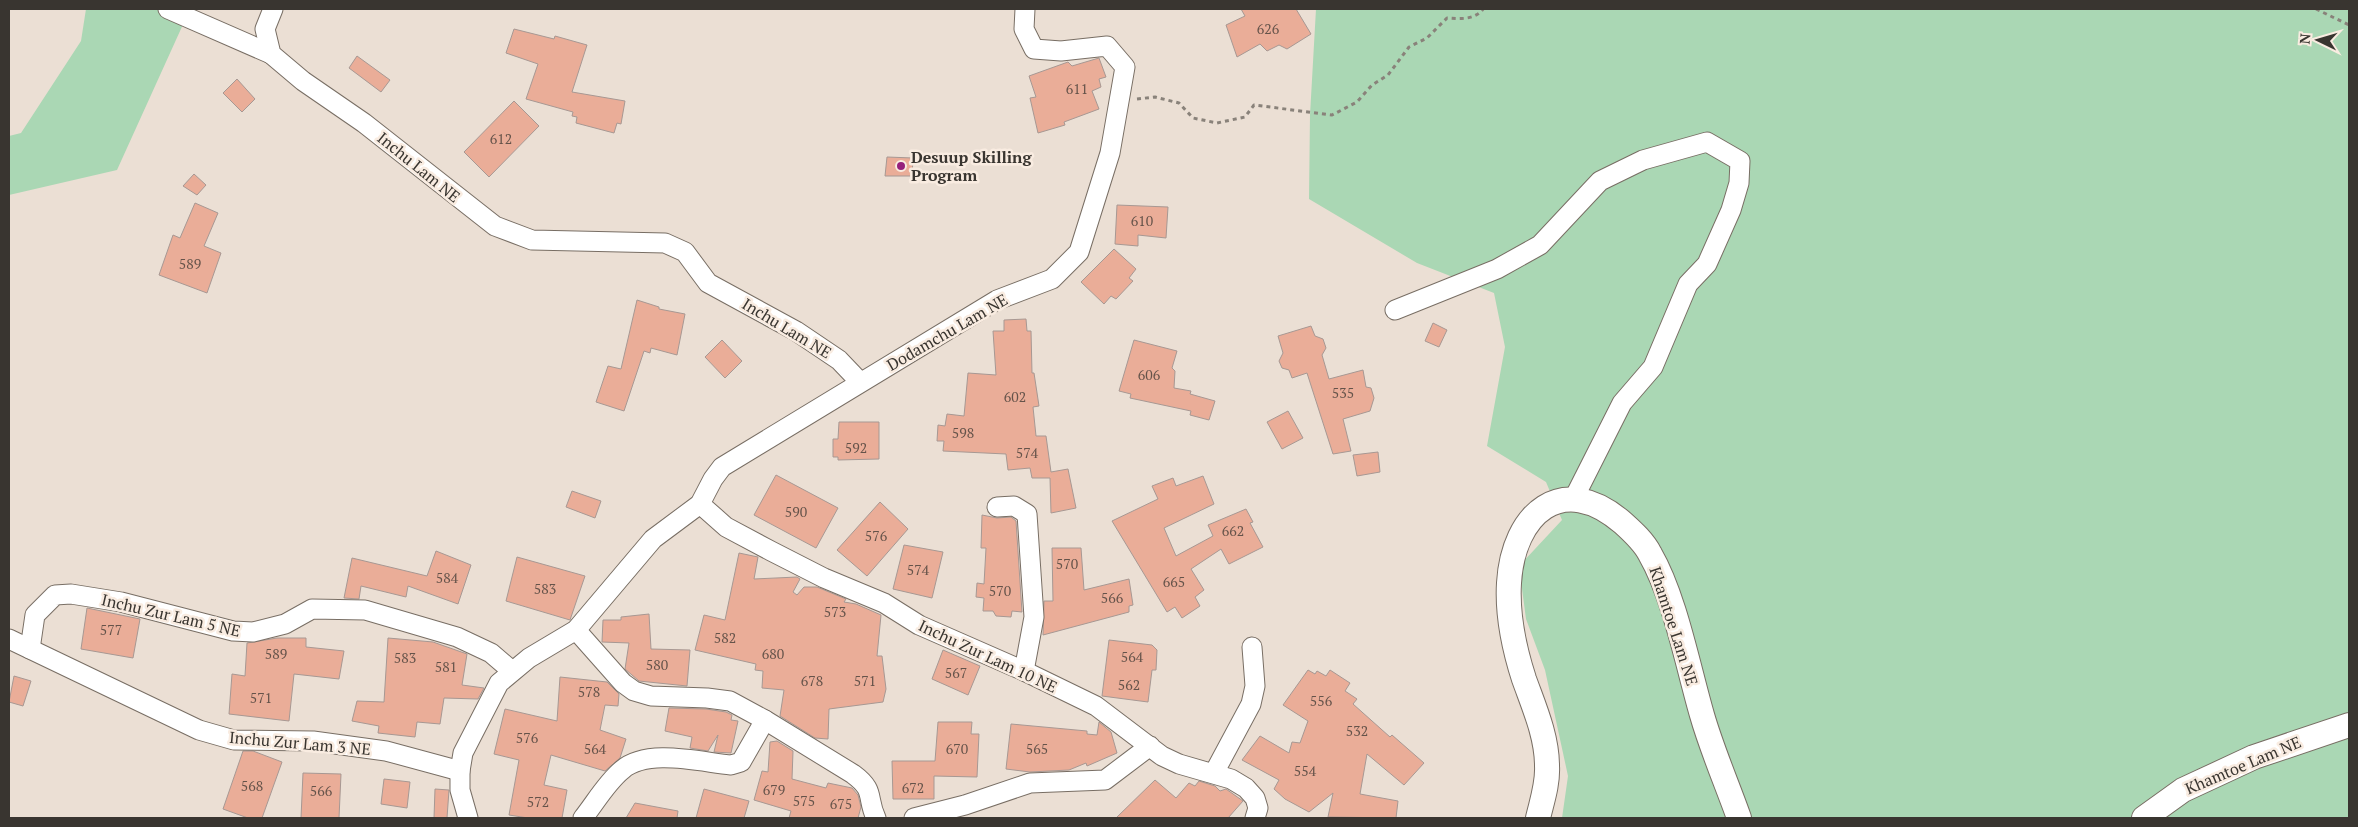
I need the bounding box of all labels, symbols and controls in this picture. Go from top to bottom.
north arrow [2293,15,2343,65]
house number: 626 [1257,19,1280,38]
text: N [2295,32,2315,45]
house number: 611 [1066,79,1088,98]
street label: Inchu Lam NE [373,127,465,207]
house number: 612 [490,129,512,148]
place label: Desuup Skilling Program [911,146,1032,186]
marker: Desuup Skilling Program [895,160,907,172]
house number: 610 [1131,211,1153,230]
house number: 589 [179,254,201,273]
street label: Dodamchu Lam NE [882,288,1012,376]
street label: Inchu Lam NE [738,293,836,363]
house number: 606 [1138,365,1161,384]
house number: 535 [1332,383,1354,402]
house number: 602 [1004,387,1026,406]
house number: 598 [952,423,974,442]
house number: 592 [845,438,867,457]
house number: 574 [1016,443,1039,462]
house number: 590 [785,502,807,521]
house number: 662 [1222,521,1244,540]
house number: 576 [865,526,888,545]
house number: 570 [1056,554,1078,573]
house number: 574 [907,560,930,579]
street label: Khamtoe Lam NE [1644,564,1704,688]
house number: 584 [436,568,459,587]
house number: 665 [1163,572,1185,591]
house number: 583 [534,579,556,598]
house number: 570 [989,581,1011,600]
street label: Inchu Zur Lam 5 NE [99,588,243,642]
house number: 566 [1101,588,1124,607]
house number: 573 [824,602,846,621]
street label: Inchu Zur Lam 10 NE [915,614,1061,698]
house number: 577 [100,620,122,639]
house number: 582 [714,628,736,647]
house number: 589 [265,644,287,663]
house number: 680 [762,644,784,663]
house number: 564 [1121,647,1144,666]
house number: 583 [394,648,416,667]
house number: 580 [646,655,668,674]
house number: 581 [435,657,457,676]
house number: 567 [945,663,967,682]
house number: 678 [801,671,823,690]
house number: 571 [854,671,876,690]
house number: 562 [1118,675,1140,694]
house number: 578 [578,682,600,701]
house number: 571 [250,688,272,707]
house number: 556 [1310,691,1333,710]
house number: 532 [1346,721,1368,740]
street label: Inchu Zur Lam 3 NE [228,726,372,760]
house number: 576 [516,728,539,747]
street label: Khamtoe Lam NE [2182,731,2304,799]
house number: 564 [584,739,607,758]
house number: 670 [946,739,968,758]
house number: 565 [1026,739,1048,758]
house number: 554 [1294,761,1317,780]
house number: 568 [241,776,263,795]
house number: 672 [902,778,924,797]
house number: 679 [763,780,785,799]
house number: 566 [310,781,333,800]
house number: 575 [793,791,815,810]
house number: 572 [527,792,549,811]
house number: 675 [830,794,852,813]

